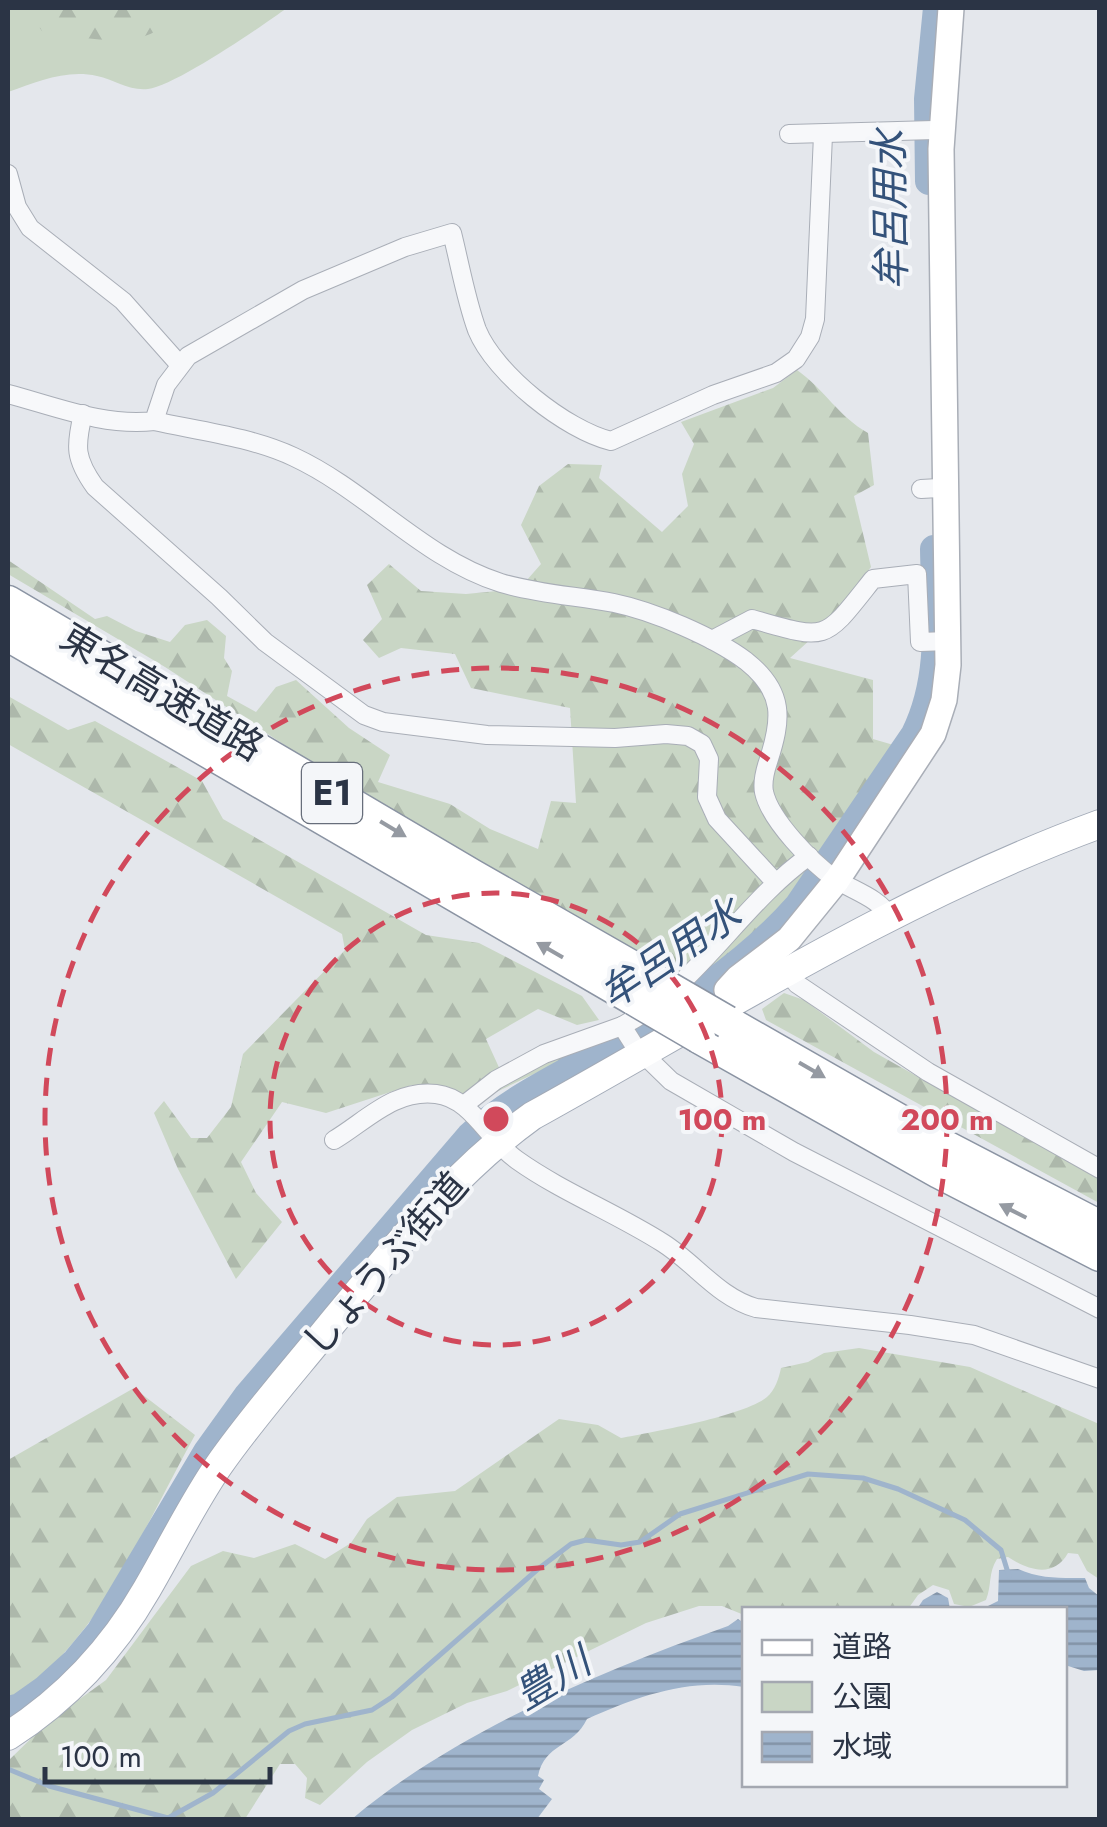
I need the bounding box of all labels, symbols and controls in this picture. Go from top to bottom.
water label: 牟呂用水 [860,126,920,290]
street label: 東名高速道路 [50,609,274,774]
road number: E1 [302,763,362,823]
one-way arrow [379,820,407,837]
water label: 牟呂用水 [587,883,756,1023]
one-way arrow [536,942,564,959]
one-way arrow [797,1061,826,1078]
text: 100 m [678,1098,766,1141]
text: 200 m [901,1098,994,1141]
centre of rings [478,1101,514,1137]
street label: しょうぶ街道 [289,1160,480,1368]
one-way arrow [998,1203,1027,1220]
legend [742,1607,1067,1787]
text: 道路 [832,1625,892,1668]
water label: 豊川 [503,1630,605,1723]
text: 公園 [832,1675,892,1718]
scale bar [45,1722,270,1784]
text: 水域 [832,1725,892,1768]
text: 100 m [60,1735,142,1778]

